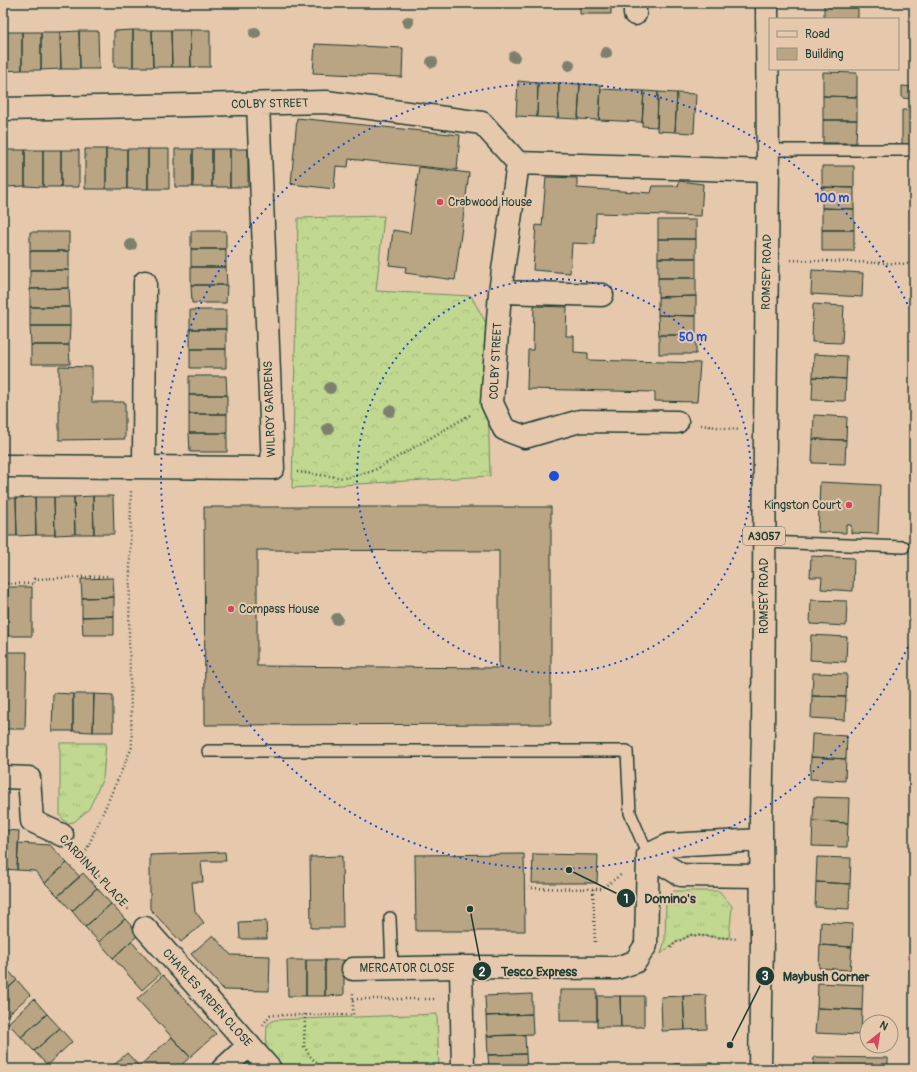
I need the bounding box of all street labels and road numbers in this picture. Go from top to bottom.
street label: COLBY STREET [231,96,309,112]
street label: ROMSEY ROAD [759,233,775,310]
street label: COLBY STREET [486,322,506,400]
street label: WILROY GARDENS [261,361,279,457]
road number: A3057 [743,527,785,545]
street label: ROMSEY ROAD [757,558,772,634]
street label: CARDINAL PLACE [56,832,130,910]
street label: CHARLES ARDEN CLOSE [159,946,255,1050]
street label: MERCATOR CLOSE [360,961,454,976]

